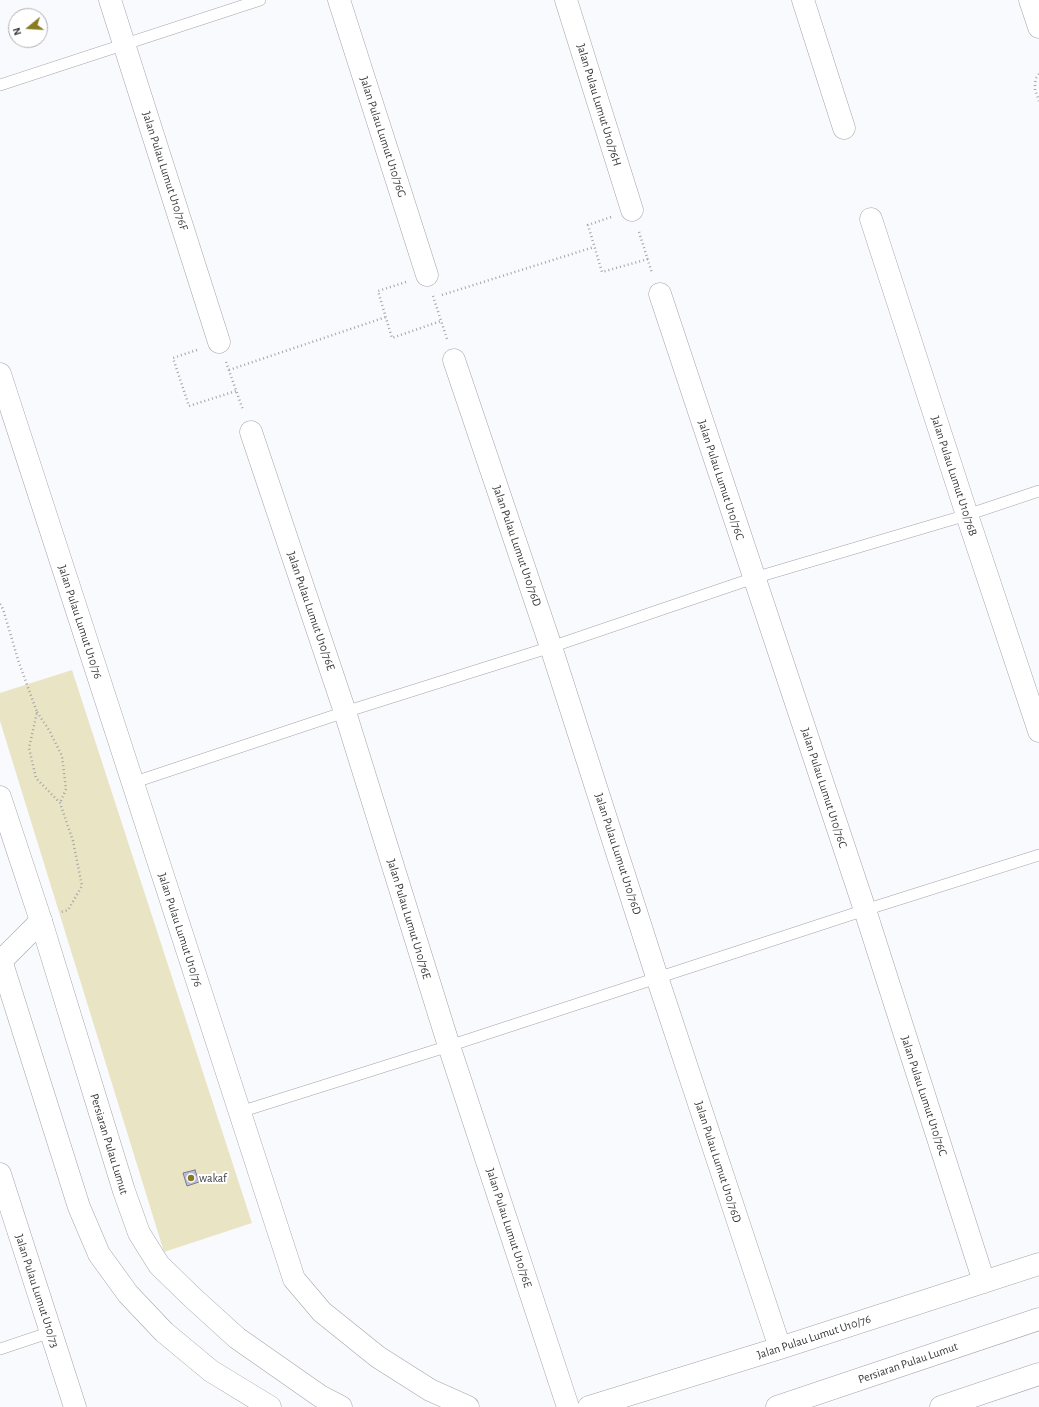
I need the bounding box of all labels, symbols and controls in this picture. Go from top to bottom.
north arrow [8,8,48,48]
text: N [11,26,23,37]
street label: Jalan Pulau Lumut U10/76H [574,42,624,168]
street label: Jalan Pulau Lumut U10/76G [357,75,409,199]
street label: Jalan Pulau Lumut U10/76F [139,110,191,232]
street label: Jalan Pulau Lumut U10/76B [928,414,980,538]
street label: Jalan Pulau Lumut U10/76C [695,418,747,542]
street label: Jalan Pulau Lumut U10/76D [490,484,544,608]
street label: Jalan Pulau Lumut U10/76E [284,550,338,672]
street label: Jalan Pulau Lumut U10/76 [55,563,105,681]
street label: Jalan Pulau Lumut U10/76C [798,726,850,850]
street label: Jalan Pulau Lumut U10/76D [592,792,644,916]
street label: Jalan Pulau Lumut U10/76E [384,857,434,981]
street label: Jalan Pulau Lumut U10/76 [155,871,205,989]
street label: Jalan Pulau Lumut U10/76C [898,1034,950,1158]
street label: Persiaran Pulau Lumut [87,1092,131,1196]
street label: Jalan Pulau Lumut U10/76D [692,1100,744,1224]
street label: Jalan Pulau Lumut U10/76E [483,1166,535,1290]
place label: wakaf [199,1171,227,1185]
marker: wakaf [186,1173,196,1183]
street label: Jalan Pulau Lumut U10/73 [12,1233,62,1349]
street label: Jalan Pulau Lumut U10/76 [755,1312,873,1362]
street label: Persiaran Pulau Lumut [856,1339,960,1387]

